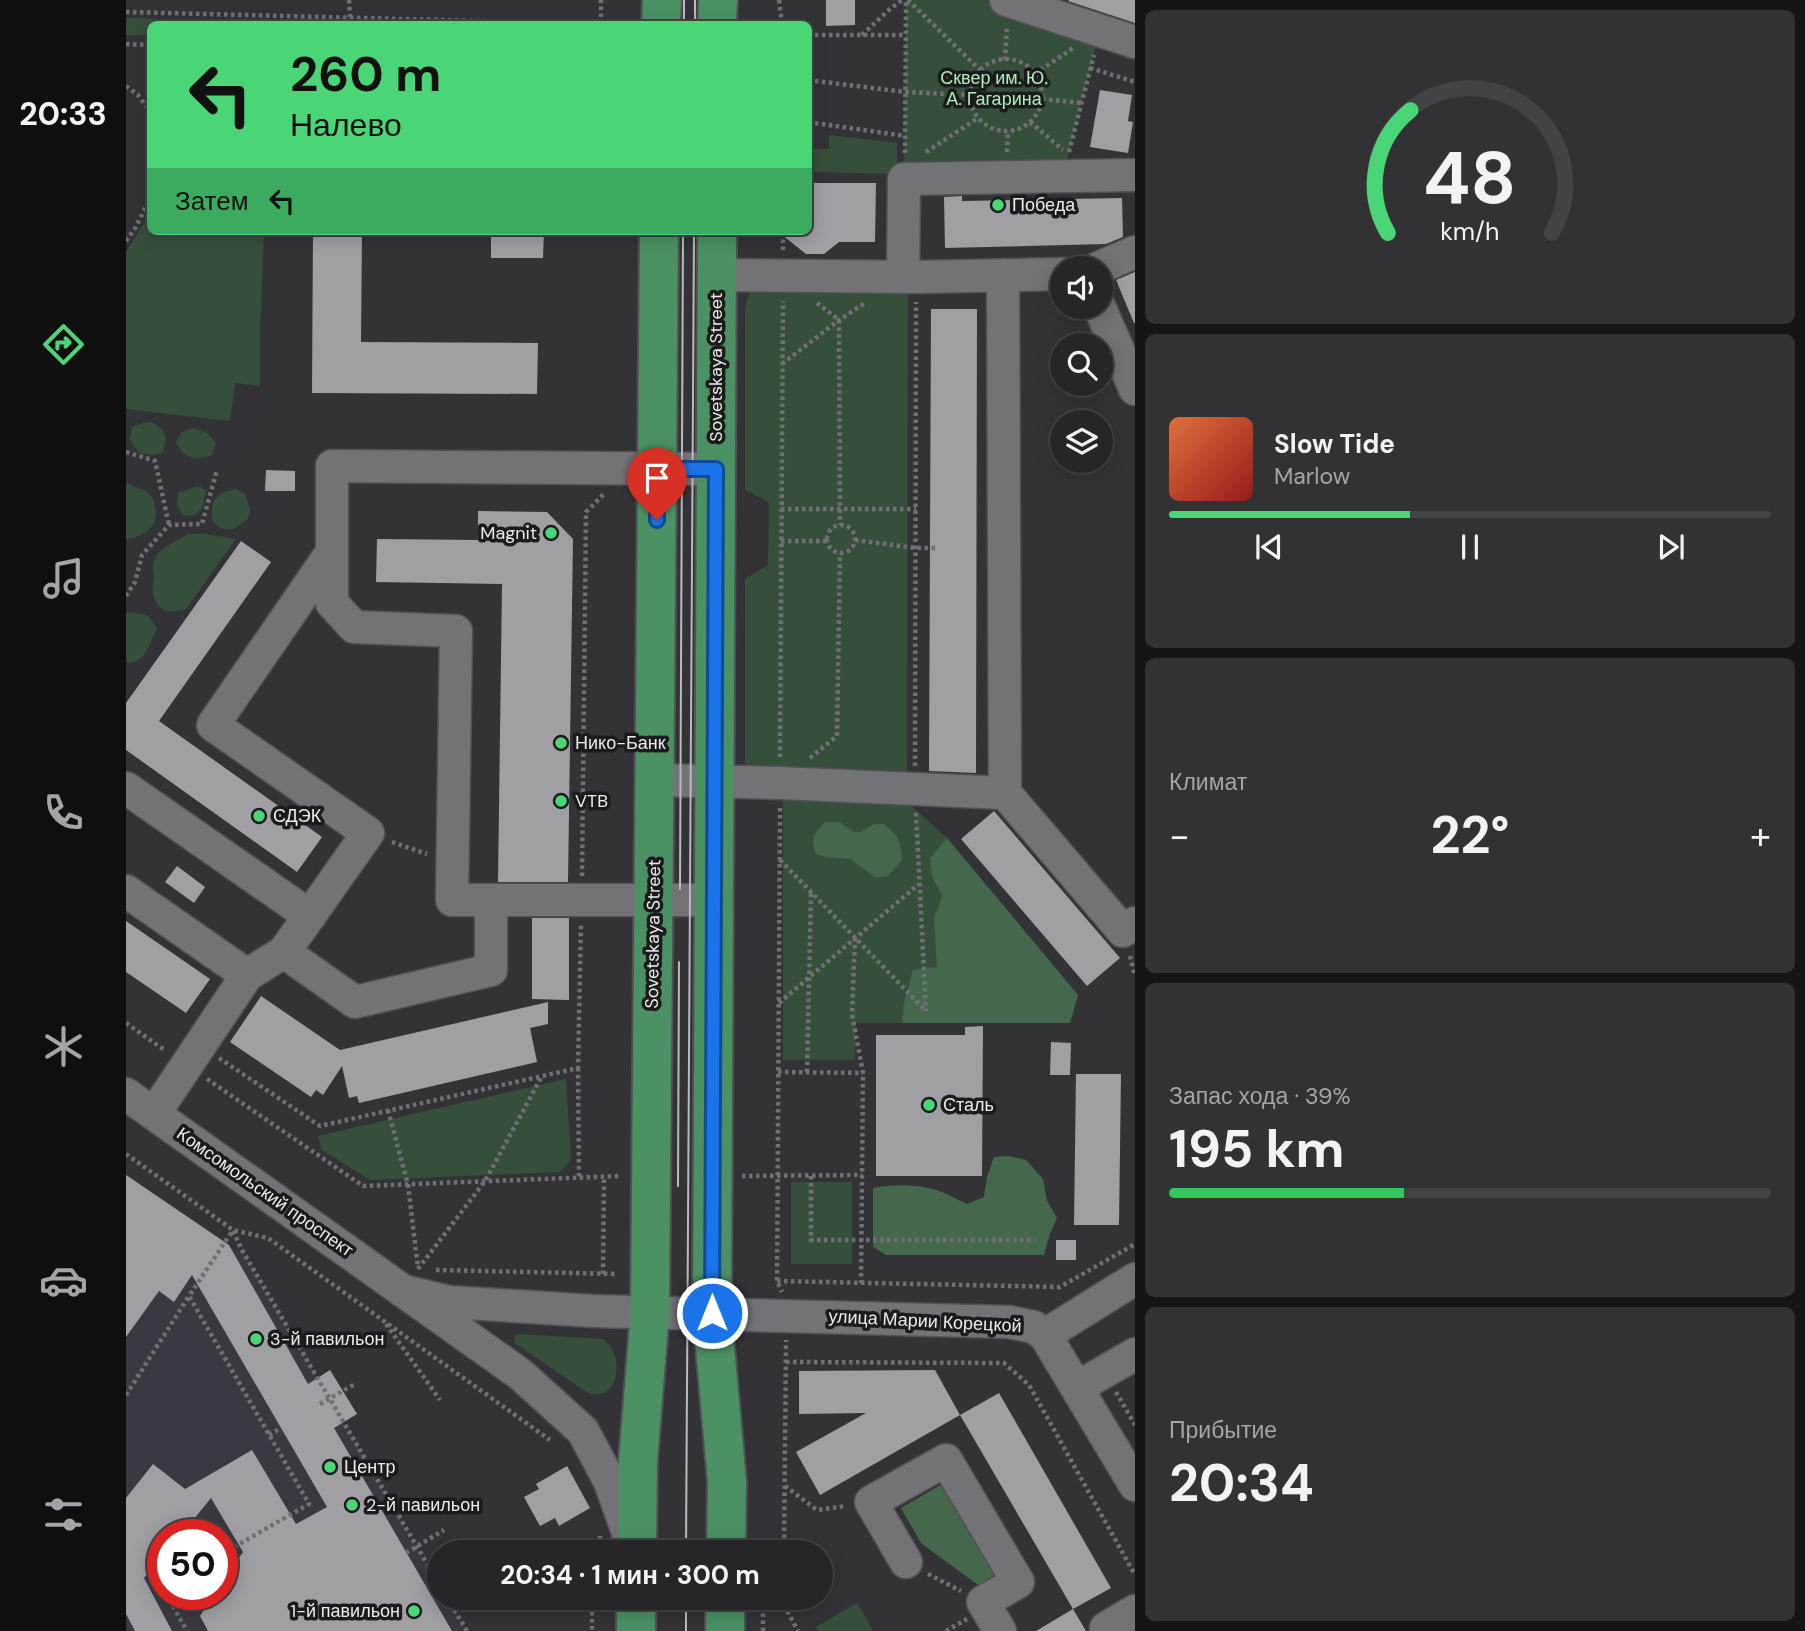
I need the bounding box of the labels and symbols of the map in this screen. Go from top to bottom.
park label: Сквер им. Ю. А. Гагарина [940,66,1048,111]
place label: Победа [1012,193,1076,217]
marker: Победа [990,197,1006,213]
street label: Sovetskaya Street [704,292,728,442]
pin [627,448,687,520]
place label: Magnit [480,521,537,545]
marker: Magnit [543,525,559,541]
place label: Нико-Банк [575,731,666,755]
marker: Нико-Банк [553,735,569,751]
place label: VTB [575,789,608,813]
marker: VTB [553,793,569,809]
place label: СДЭК [273,804,322,828]
marker: СДЭК [251,808,267,824]
street label: Sovetskaya Street [640,859,666,1009]
place label: Сталь [943,1093,994,1117]
marker: Сталь [921,1097,937,1113]
street label: Комсомольский проспект [172,1122,358,1262]
position arrow [675,1276,749,1350]
street label: улица Марии Корецкой [828,1304,1022,1338]
place label: 3-й павильон [270,1327,384,1351]
marker: 3-й павильон [248,1331,264,1347]
place label: Центр [344,1455,396,1479]
marker: Центр [322,1459,338,1475]
place label: 2-й павильон [366,1493,480,1517]
marker: 2-й павильон [344,1497,360,1513]
speed limit sign: 50 [147,1519,238,1610]
place label: 1-й павильон [291,1599,400,1623]
marker: 1-й павильон [406,1603,422,1619]

